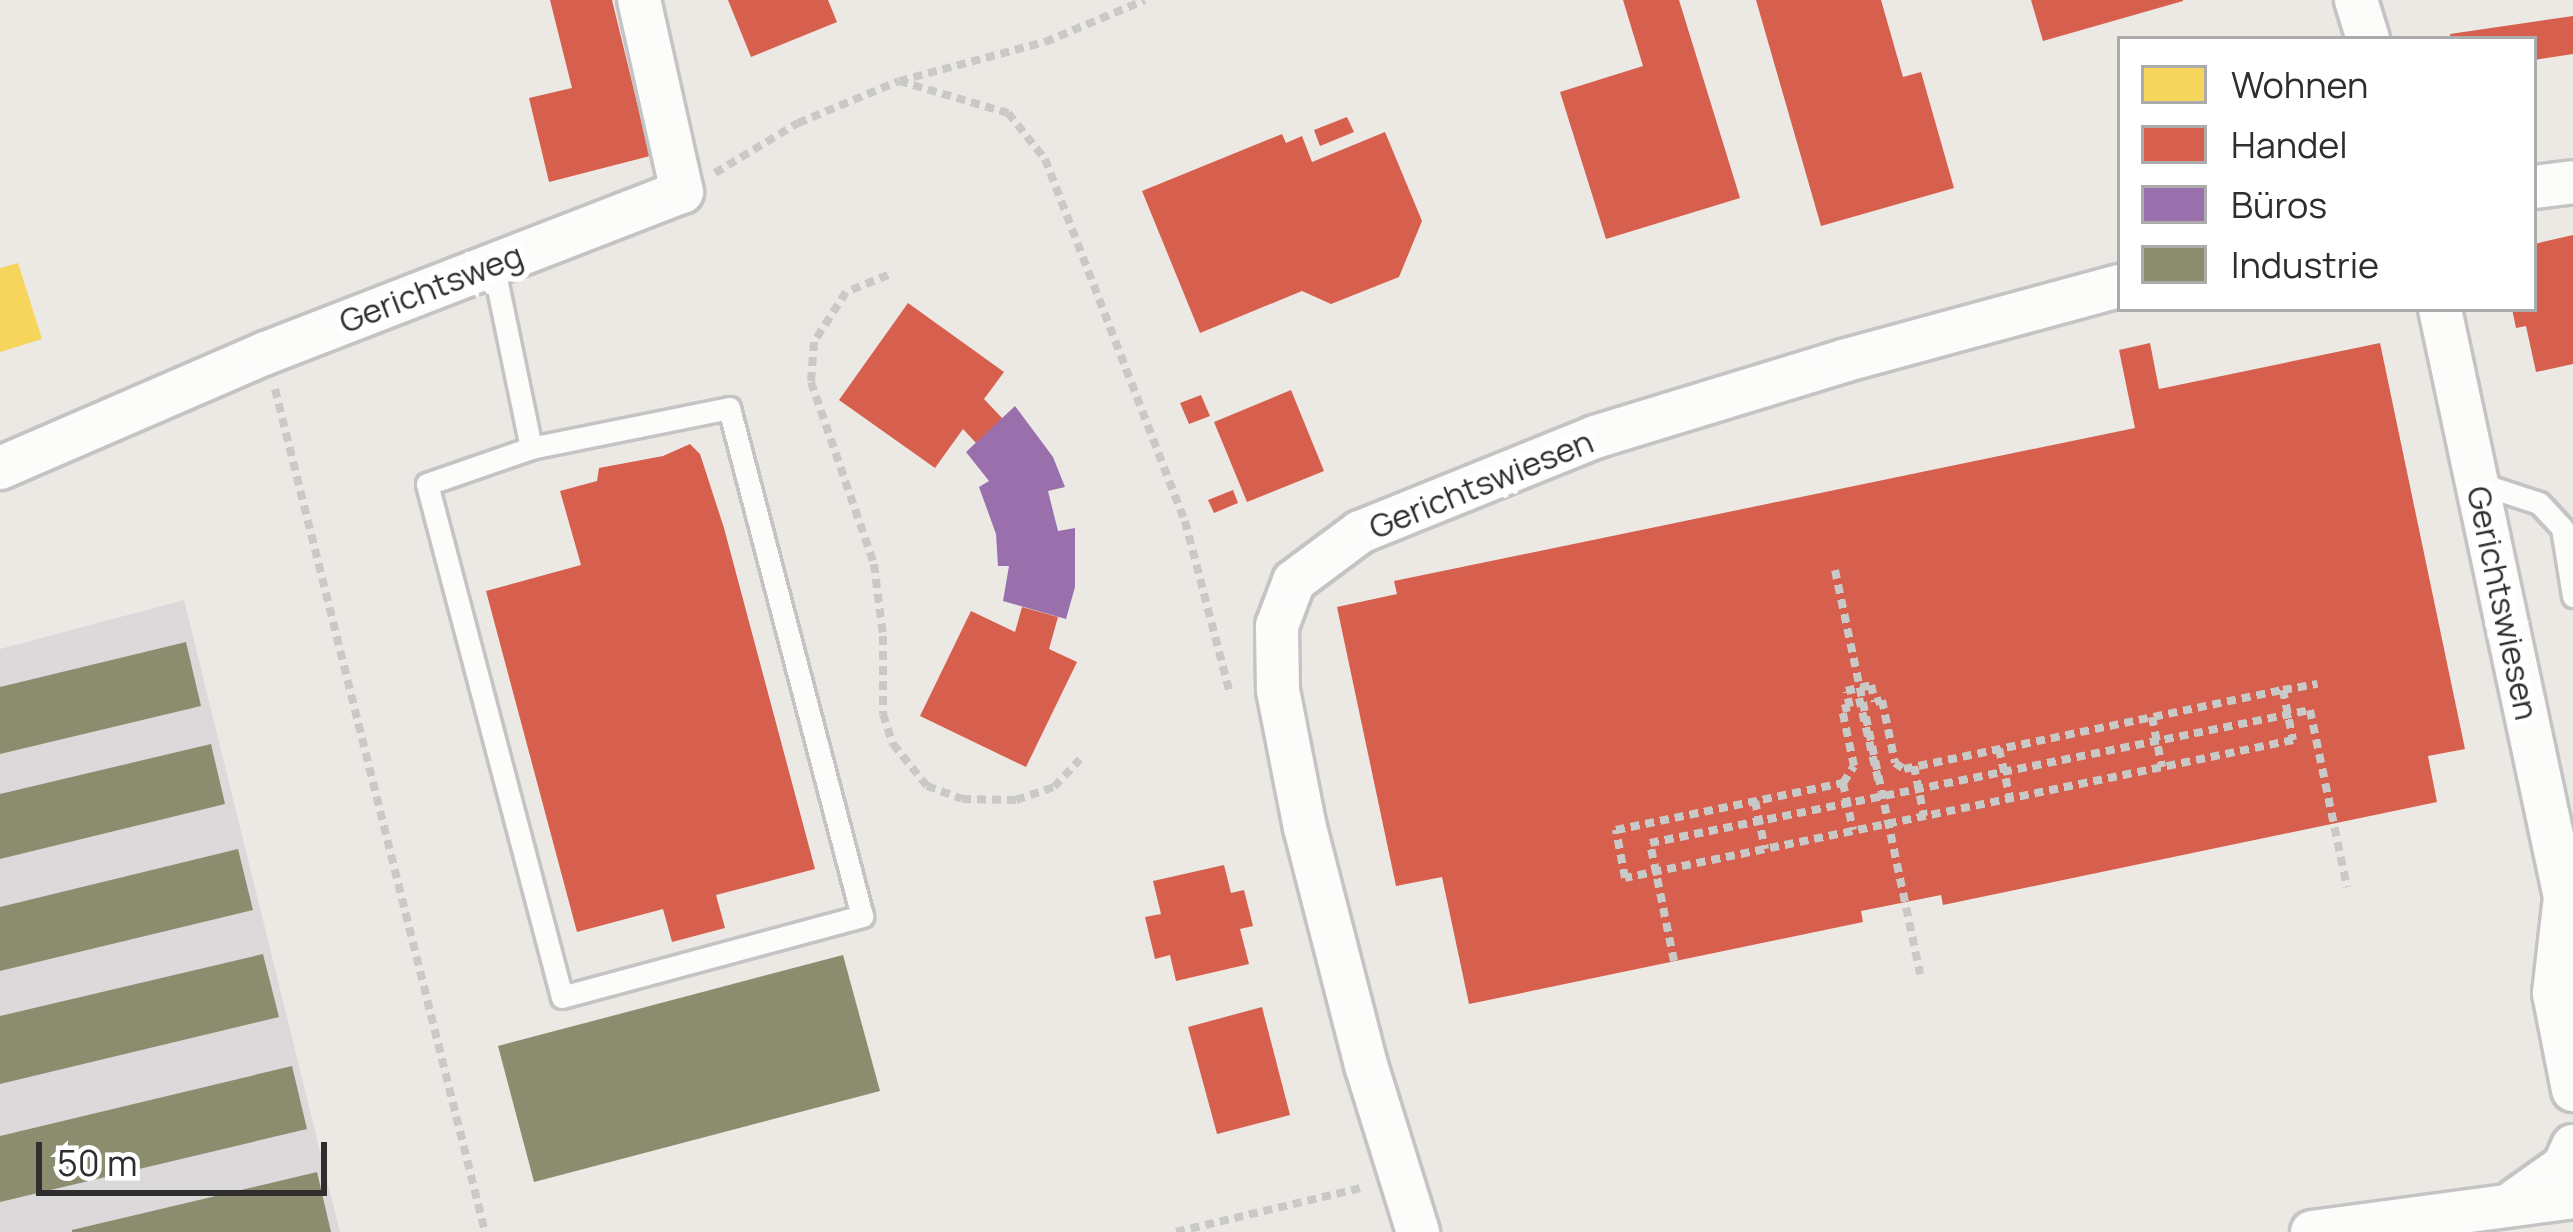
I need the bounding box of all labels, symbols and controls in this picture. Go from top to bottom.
legend [2117,36,2537,312]
text: Wohnen [2231,60,2368,109]
text: Handel [2231,120,2348,169]
text: Büros [2231,180,2327,229]
street label: Gerichtsweg [334,235,528,341]
text: Industrie [2231,240,2379,289]
street label: Gerichtswiesen [1363,421,1599,547]
street label: Gerichtswiesen [2459,483,2547,723]
scale bar [42,1118,333,1192]
text: 50 m [57,1138,137,1187]

